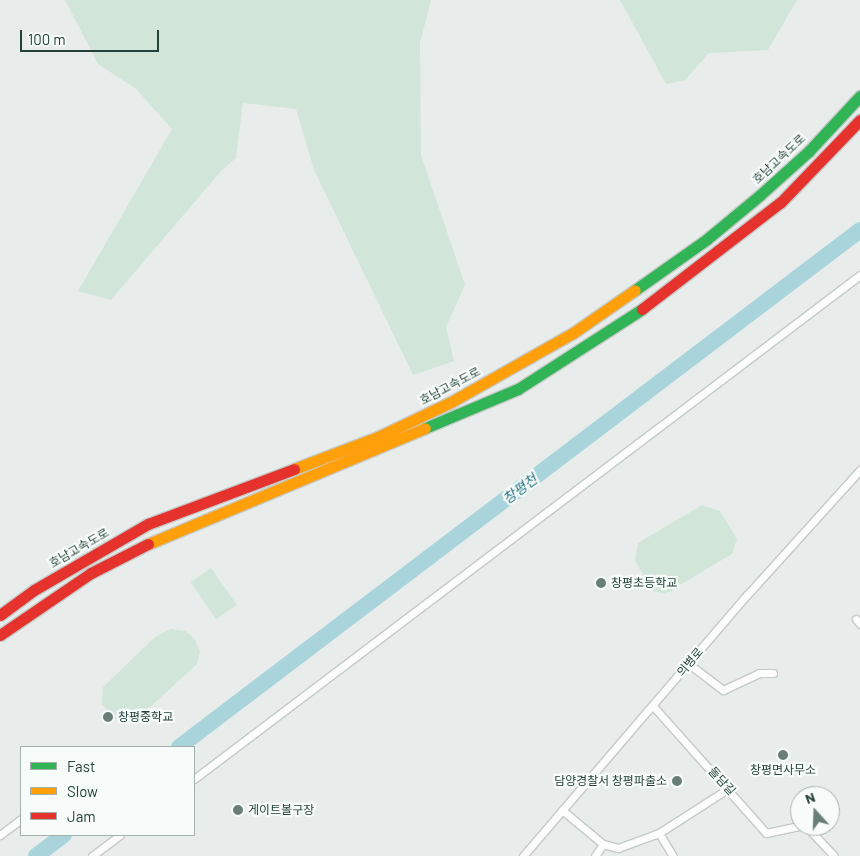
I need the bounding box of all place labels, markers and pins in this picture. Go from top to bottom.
place label: 창평초등학교 [611,576,677,590]
marker: 창평초등학교 [595,577,607,589]
place label: 창평중학교 [118,710,173,724]
marker: 창평중학교 [102,711,114,723]
marker: 창평면사무소 [777,749,789,761]
place label: 창평면사무소 [750,763,816,777]
place label: 담양경찰서 창평파출소 [554,774,667,788]
marker: 담양경찰서 창평파출소 [671,775,683,787]
place label: 게이트볼구장 [248,803,314,817]
marker: 게이트볼구장 [232,804,244,816]

